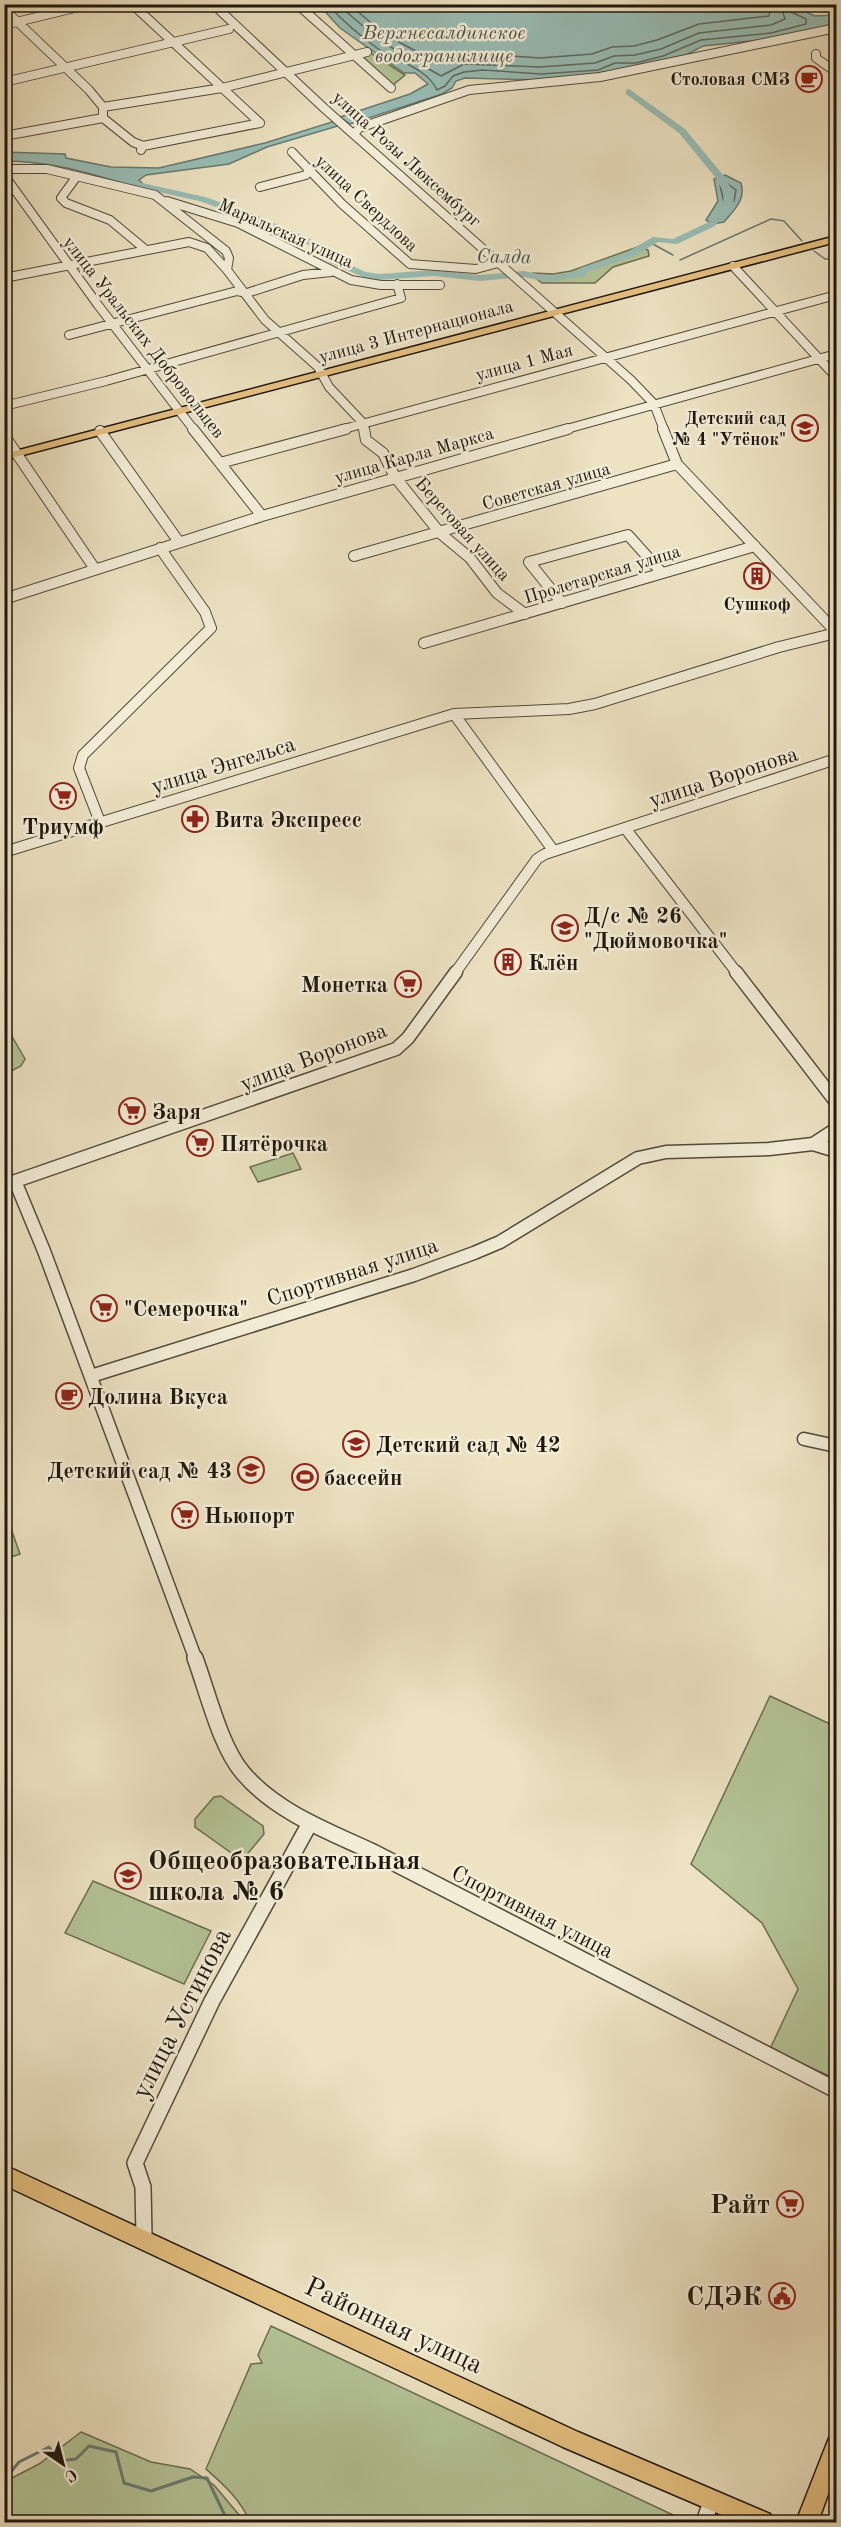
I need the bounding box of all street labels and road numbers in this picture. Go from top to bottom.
street label: улица Розы Люксембург [329,88,484,231]
street label: улица Свердлова [311,152,421,256]
street label: Маральская улица [215,196,356,272]
street label: улица Уральских Добровольцев [59,233,227,442]
street label: улица 3 Интернационала [317,297,515,367]
street label: улица 1 Мая [474,341,575,385]
street label: улица Карла Маркса [333,425,496,487]
street label: Советская улица [480,460,613,514]
street label: Береговая улица [411,474,513,585]
street label: Пролетарская улица [522,543,683,607]
street label: улица Энгельса [149,734,298,798]
street label: улица Воронова [646,743,801,812]
street label: улица Воронова [237,1020,390,1096]
street label: Спортивная улица [264,1235,441,1311]
street label: Спортивная улица [447,1862,617,1963]
street label: улица Устинова [128,1924,237,2103]
street label: Районная улица [300,2273,487,2379]

